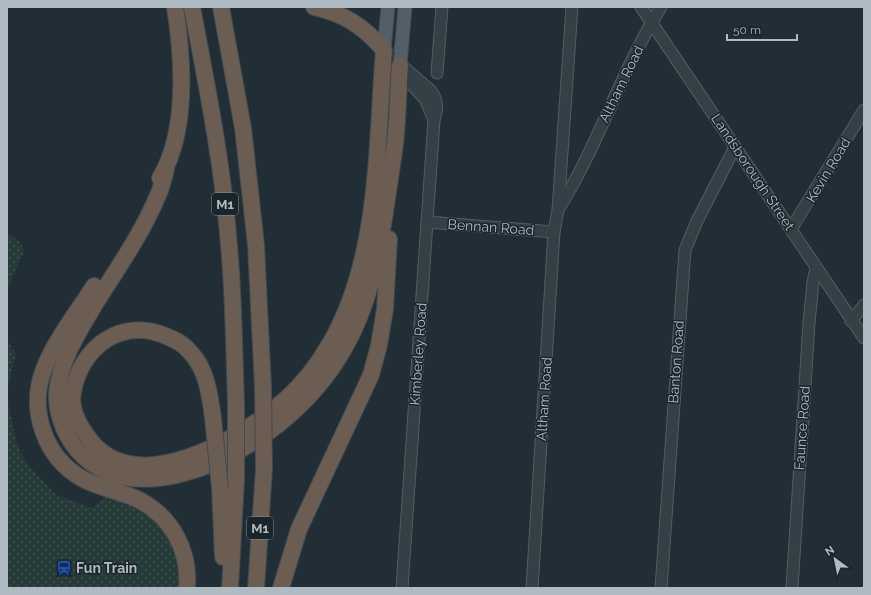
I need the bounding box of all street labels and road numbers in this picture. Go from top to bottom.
street label: Altham Road [595,43,647,125]
street label: Landsborough Street [708,111,798,233]
street label: Kevin Road [802,135,854,205]
road number: M1 [212,193,238,215]
street label: Bennan Road [447,216,535,238]
street label: Kimberley Road [406,302,430,406]
street label: Banton Road [665,320,687,404]
street label: Altham Road [533,357,555,441]
street label: Faunce Road [791,385,813,471]
road number: M1 [247,517,273,539]

